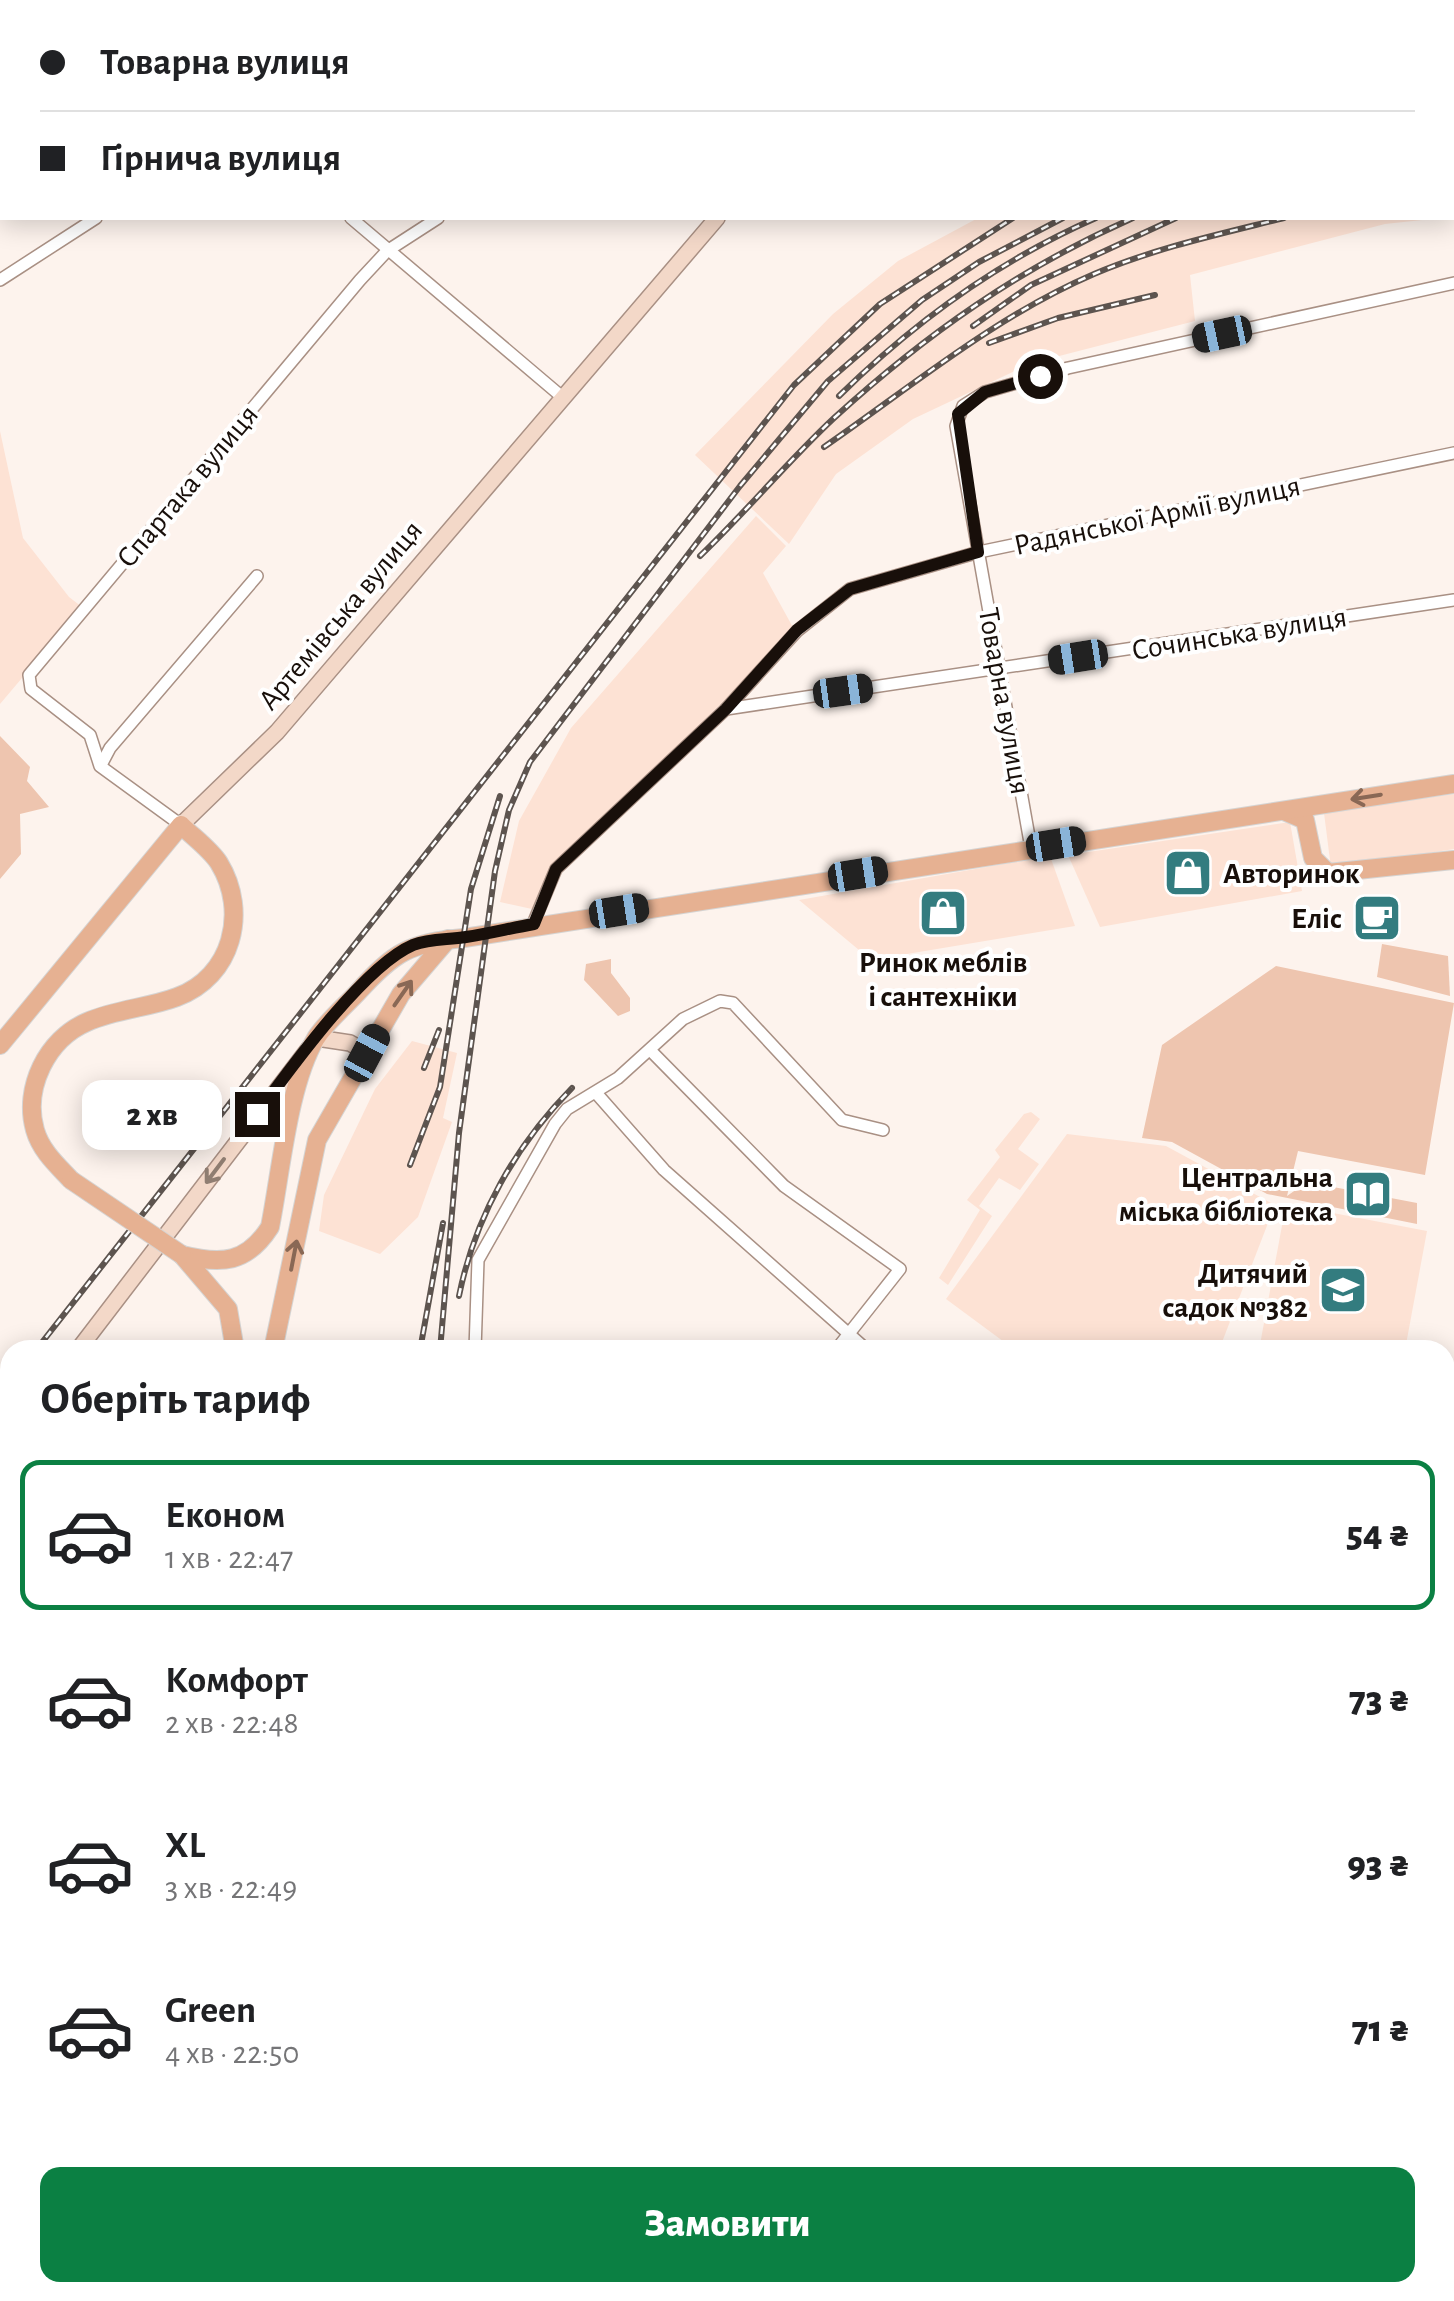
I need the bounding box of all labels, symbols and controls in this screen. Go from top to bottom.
text: Товарна вулиця [100,44,350,82]
text: Гірнича вулиця [100,140,341,178]
car [1190,313,1254,355]
route start [1018,354,1063,399]
street label: Спартака вулиця [111,400,264,574]
street label: Радянської Армії вулиця [1011,471,1303,561]
street label: Артемівська вулиця [253,515,428,716]
street label: Сочинська вулиця [1129,602,1349,666]
street label: Товарна вулиця [973,606,1035,797]
car [1046,637,1110,677]
car [811,672,875,710]
one-way arrow [1351,788,1383,807]
car [1024,824,1088,864]
shop icon: Авторинок [1162,847,1214,899]
car [826,854,890,894]
place label: Авторинок [1223,859,1360,889]
shop icon: Ринок меблів і сантехніки [917,887,969,939]
car [587,891,651,931]
cafe icon: Еліс [1351,892,1403,944]
place label: Еліс [1291,904,1342,934]
place label: Ринок меблів і сантехніки [859,948,1027,1012]
one-way arrow [392,979,413,1007]
car [340,1019,394,1087]
callout: 2 хв [82,1079,222,1149]
route end [235,1092,280,1137]
text: 2 хв [126,1099,178,1131]
one-way arrow [204,1156,225,1184]
place label: Центральна міська бібліотека [1119,1163,1333,1227]
library icon: Центральна міська бібліотека [1342,1168,1394,1220]
one-way arrow [286,1240,305,1272]
place label: Дитячий садок №382 [1162,1259,1308,1323]
school or university icon: Дитячий садок №382 [1317,1264,1369,1316]
text: Оберіть тариф [40,1377,310,1422]
icon: car [45,1490,135,1580]
text: Економ [165,1497,285,1535]
text: 54 ₴ [1346,1516,1410,1554]
text: 1 хв · 22:47 [165,1542,293,1574]
icon: car [45,1655,135,1745]
text: Комфорт [165,1662,308,1700]
text: 73 ₴ [1349,1681,1410,1719]
text: 2 хв · 22:48 [165,1707,299,1739]
icon: car [45,1820,135,1910]
text: XL [165,1827,205,1865]
text: 93 ₴ [1347,1846,1410,1884]
text: 3 хв · 22:49 [165,1872,297,1904]
icon: car [45,1985,135,2075]
text: Green [165,1992,256,2030]
text: 71 ₴ [1352,2011,1410,2049]
text: 4 хв · 22:50 [165,2037,299,2069]
button: Замовити [40,2167,1415,2282]

